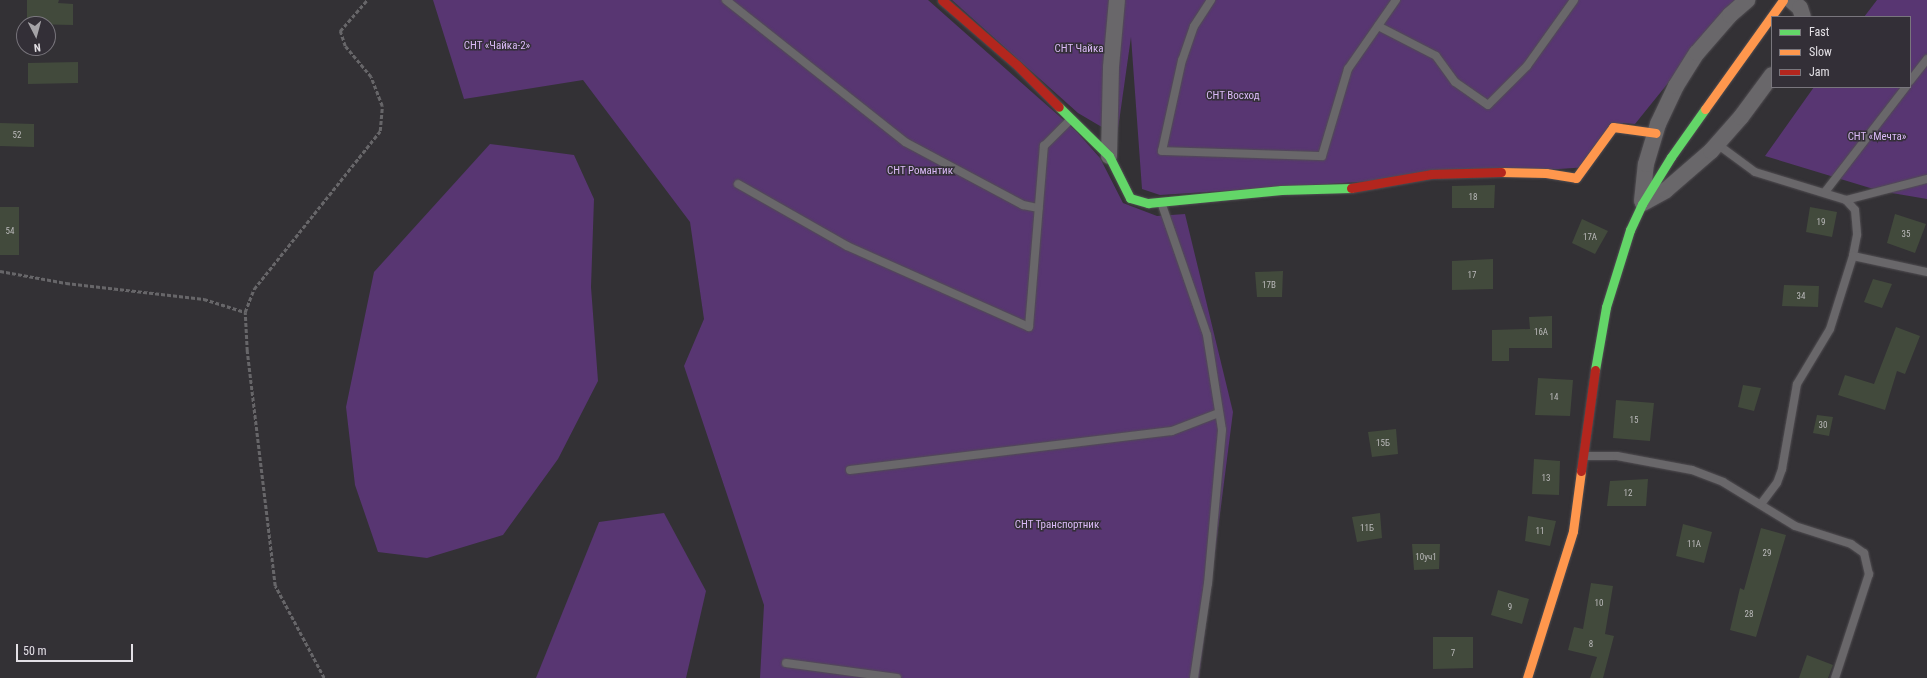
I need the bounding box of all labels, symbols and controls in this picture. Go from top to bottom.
north arrow [16,16,56,56]
legend [1771,16,1911,88]
text: Fast [1809,25,1829,39]
park label: СНТ «Чайка-2» [464,39,530,53]
text: N [33,41,41,54]
park label: СНТ Чайка [1054,42,1104,56]
text: Slow [1809,45,1832,59]
text: Jam [1809,65,1830,79]
park label: СНТ Восход [1206,89,1260,103]
house number: 52 [13,130,21,140]
park label: СНТ «Мечта» [1848,130,1906,144]
park label: СНТ Романтик [887,164,953,178]
house number: 18 [1469,192,1477,202]
house number: 19 [1817,217,1825,227]
house number: 54 [6,226,14,236]
house number: 35 [1902,229,1910,239]
house number: 17А [1583,232,1597,242]
house number: 17 [1468,270,1476,280]
house number: 17В [1262,280,1276,290]
house number: 34 [1797,291,1805,301]
house number: 16А [1534,327,1548,337]
house number: 14 [1550,392,1558,402]
house number: 15 [1630,415,1638,425]
house number: 30 [1819,420,1827,430]
house number: 15Б [1376,438,1390,448]
house number: 13 [1542,473,1550,483]
house number: 12 [1624,488,1632,498]
park label: СНТ Транспортник [1015,518,1099,532]
house number: 11Б [1360,523,1374,533]
house number: 11 [1536,526,1544,536]
house number: 11А [1687,539,1701,549]
house number: 29 [1763,548,1771,558]
house number: 10уч1 [1415,552,1437,562]
house number: 10 [1595,598,1603,608]
house number: 9 [1508,602,1512,612]
house number: 28 [1745,609,1753,619]
scale bar [18,636,135,662]
house number: 8 [1589,639,1593,649]
text: 50 m [23,644,47,658]
house number: 7 [1451,648,1455,658]

